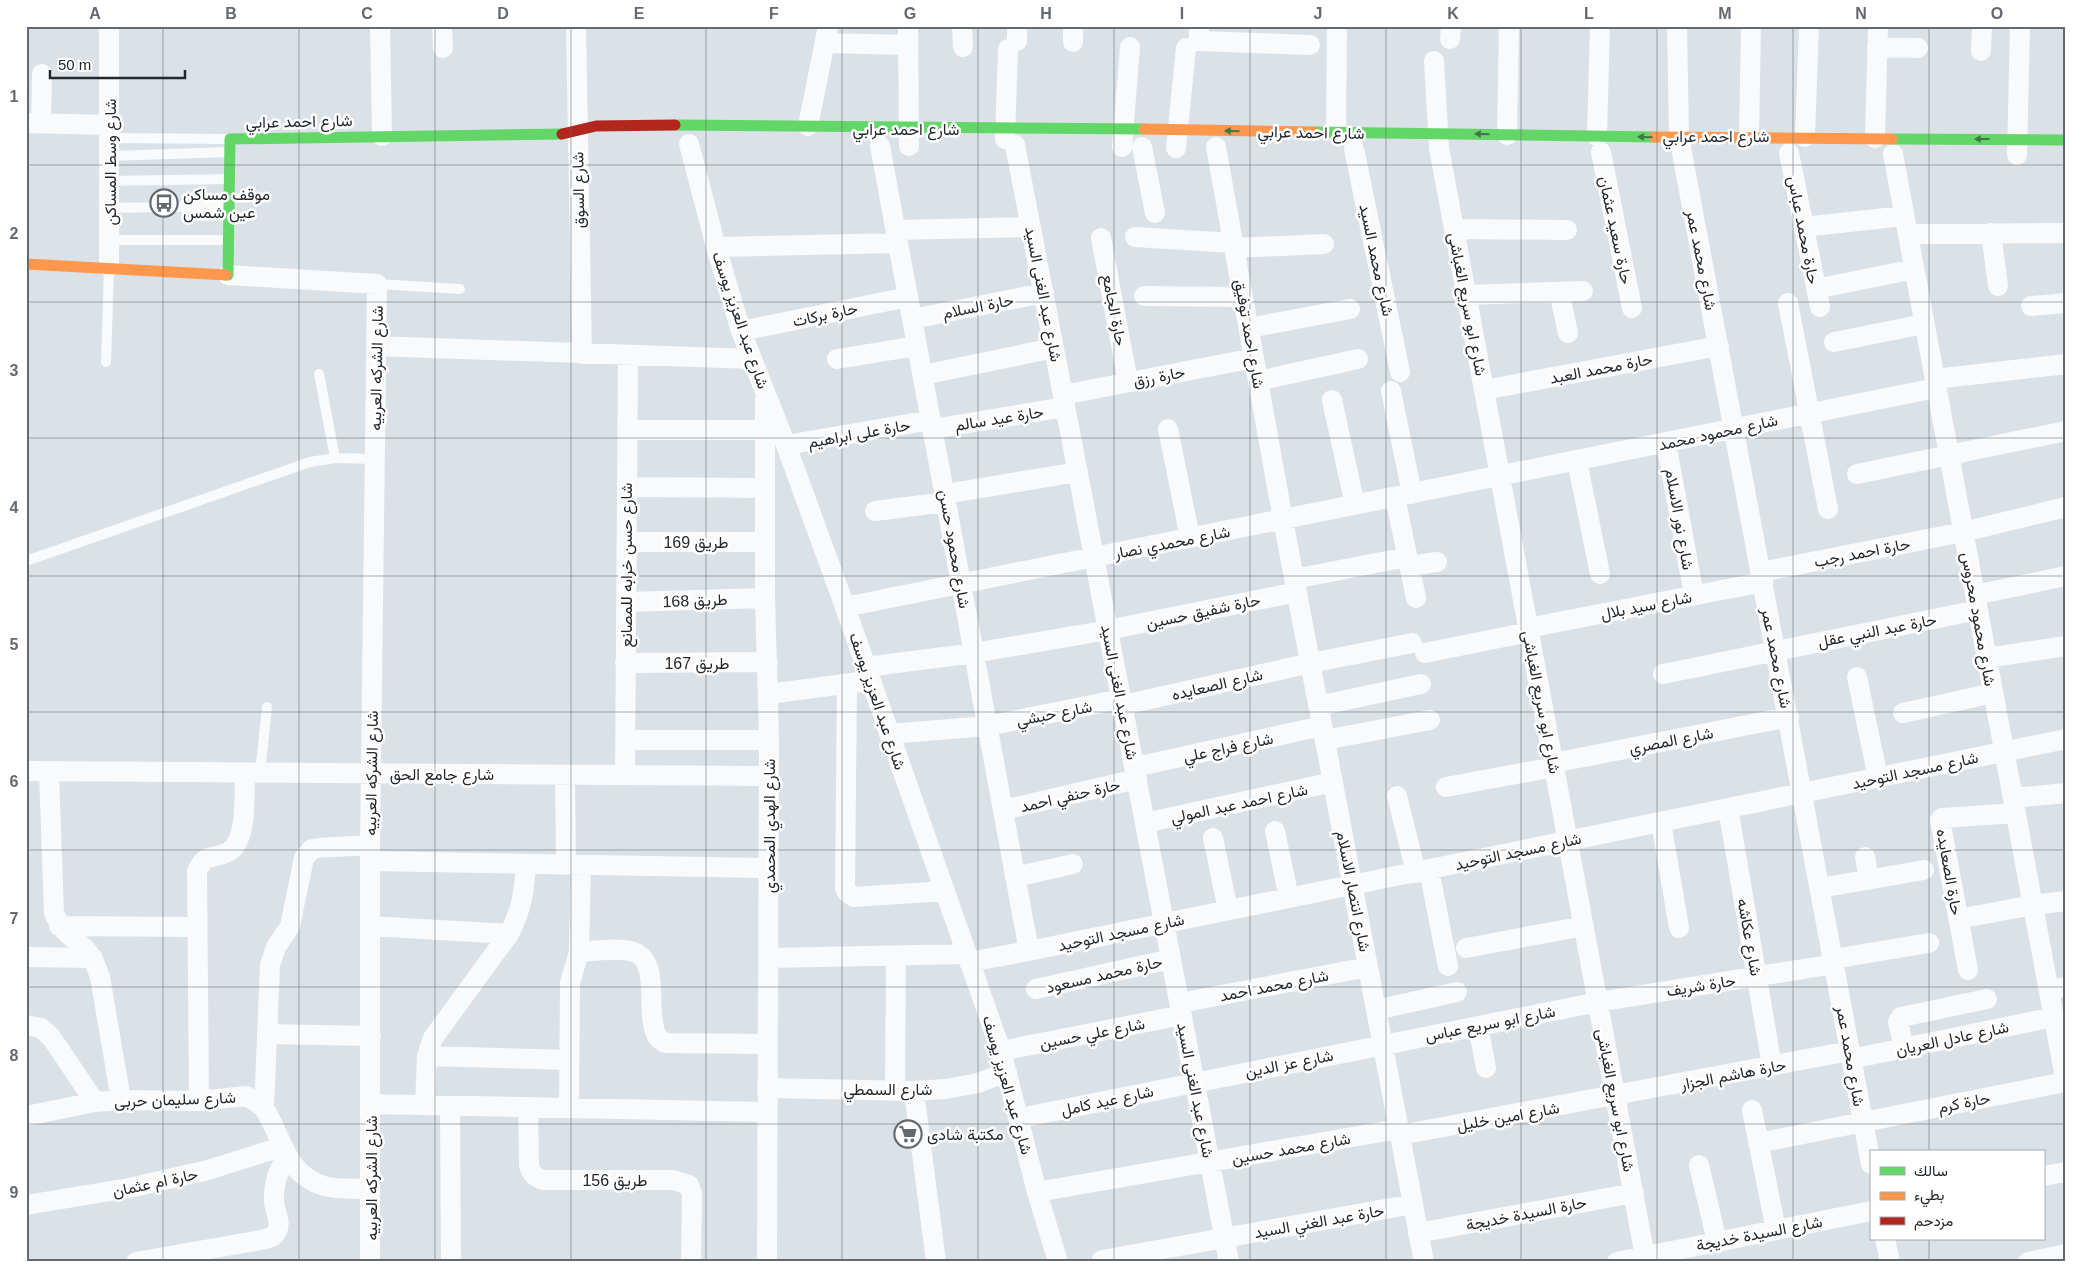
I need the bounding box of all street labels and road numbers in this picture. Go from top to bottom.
street label: شارع وسط المساكن [102,99,122,225]
street label: شارع احمد عرابي [245,112,353,136]
street label: شارع احمد عرابي [853,121,959,143]
street label: شارع احمد عرابي [1257,123,1365,147]
street label: شارع احمد عرابي [1663,128,1769,150]
street label: شارع السوق [569,151,591,228]
street label: حارة سعيد عثمان [1594,175,1635,286]
street label: حارة محمد عباس [1783,175,1822,286]
street label: شارع محمد السيد [1353,202,1397,318]
street label: شارع محمد عمر [1680,207,1720,312]
street label: شارع عبد الغنى السيد [1019,225,1065,364]
street label: شارع ابو سريع الغباشى [1442,231,1490,378]
street label: شارع عبد العزيز يوسف [706,249,772,392]
street label: حارة الجامع [1096,273,1130,348]
street label: شارع احمد توفيق [1229,278,1267,391]
street label: حارة السلام [941,291,1016,324]
street label: حارة بركات [791,299,860,332]
street label: شارع الشركه العربيه [367,305,389,431]
street label: حارة محمد العبد [1548,350,1654,389]
street label: حارة رزق [1132,363,1187,392]
street label: حارة عيد سالم [953,403,1045,436]
street label: شارع محمود محمد [1657,412,1780,456]
street label: حارة على ابراهيم [807,416,912,453]
street label: شارع نور الاسلام [1659,467,1697,572]
street label: شارع حسن خرابه للمصانع [618,483,638,647]
street label: شارع محمود حسن [933,488,973,610]
street label: شارع محمدي نصار [1112,523,1232,567]
street label: طريق 169 [663,534,729,553]
street label: حارة احمد رجب [1813,535,1912,572]
street label: شارع محمود محروس [1955,551,1999,688]
street label: شارع سيد بلال [1599,588,1694,626]
street label: طريق 168 [662,591,728,612]
street label: حارة شفيق حسين [1144,591,1262,634]
street label: شارع محمد عمر [1755,605,1795,710]
street label: حارة عبد النبي عقل [1816,611,1939,655]
street label: شارع عبد الغنى السيد [1095,623,1141,762]
street label: شارع ابو سريع الغباشى [1516,629,1564,776]
street label: شارع عبد العزيز يوسف [843,630,909,773]
street label: طريق 167 [664,655,730,674]
street label: شارع الصعايده [1170,666,1265,706]
street label: شارع حبشي [1015,698,1094,734]
street label: شارع الشركه العربيه [362,710,384,836]
street label: شارع المصري [1628,724,1716,762]
street label: شارع فراج علي [1181,730,1276,770]
street label: شارع مسجد التوحيد [1850,749,1980,795]
street label: شارع الهدي المحمدي [761,759,783,893]
street label: شارع جامع الحق [390,766,494,786]
street label: حارة حنفي احمد [1018,776,1123,820]
street label: شارع احمد عبد المولي [1169,781,1310,831]
street label: حارة الصعايده [1932,828,1966,917]
street label: شارع انتصار الاسلام [1330,829,1374,954]
street label: شارع مسجد التوحيد [1453,830,1583,876]
street label: شارع عكاشه [1731,897,1765,978]
street label: شارع مسجد التوحيد [1056,911,1186,957]
street label: حارة محمد مسعود [1044,953,1165,998]
street label: شارع محمد احمد [1218,967,1330,1007]
street label: حارة شريف [1665,972,1737,1001]
street label: شارع ابو سريع عباس [1424,1003,1557,1047]
street label: شارع محمد عمر [1830,1003,1868,1108]
street label: شارع عبد العزيز يوسف [977,1014,1035,1157]
street label: شارع علي حسين [1038,1015,1147,1057]
street label: شارع عادل العريان [1894,1018,2011,1062]
street label: شارع عبد الغنى السيد [1171,1021,1217,1160]
street label: شارع ابو سريع الغباشى [1590,1027,1638,1174]
street label: شارع عز الدين [1244,1047,1335,1083]
street label: حارة هاشم الجزار [1678,1056,1788,1095]
street label: شارع السمطي [844,1081,932,1103]
street label: شارع عيد كامل [1059,1082,1156,1122]
street label: شارع سليمان حربى [114,1089,236,1113]
street label: حارة كرم [1937,1089,1992,1118]
street label: شارع امين خليل [1455,1099,1561,1137]
street label: شارع الشركه العربيه [363,1115,383,1241]
street label: شارع محمد حسين [1230,1130,1352,1170]
street label: حارة ام عثمان [111,1165,200,1202]
street label: طريق 156 [582,1172,648,1191]
street label: حارة السيدة خديجة [1464,1193,1588,1235]
street label: حارة عبد الغني السيد [1253,1202,1387,1246]
street label: شارع السيدة خديجة [1695,1213,1824,1257]

